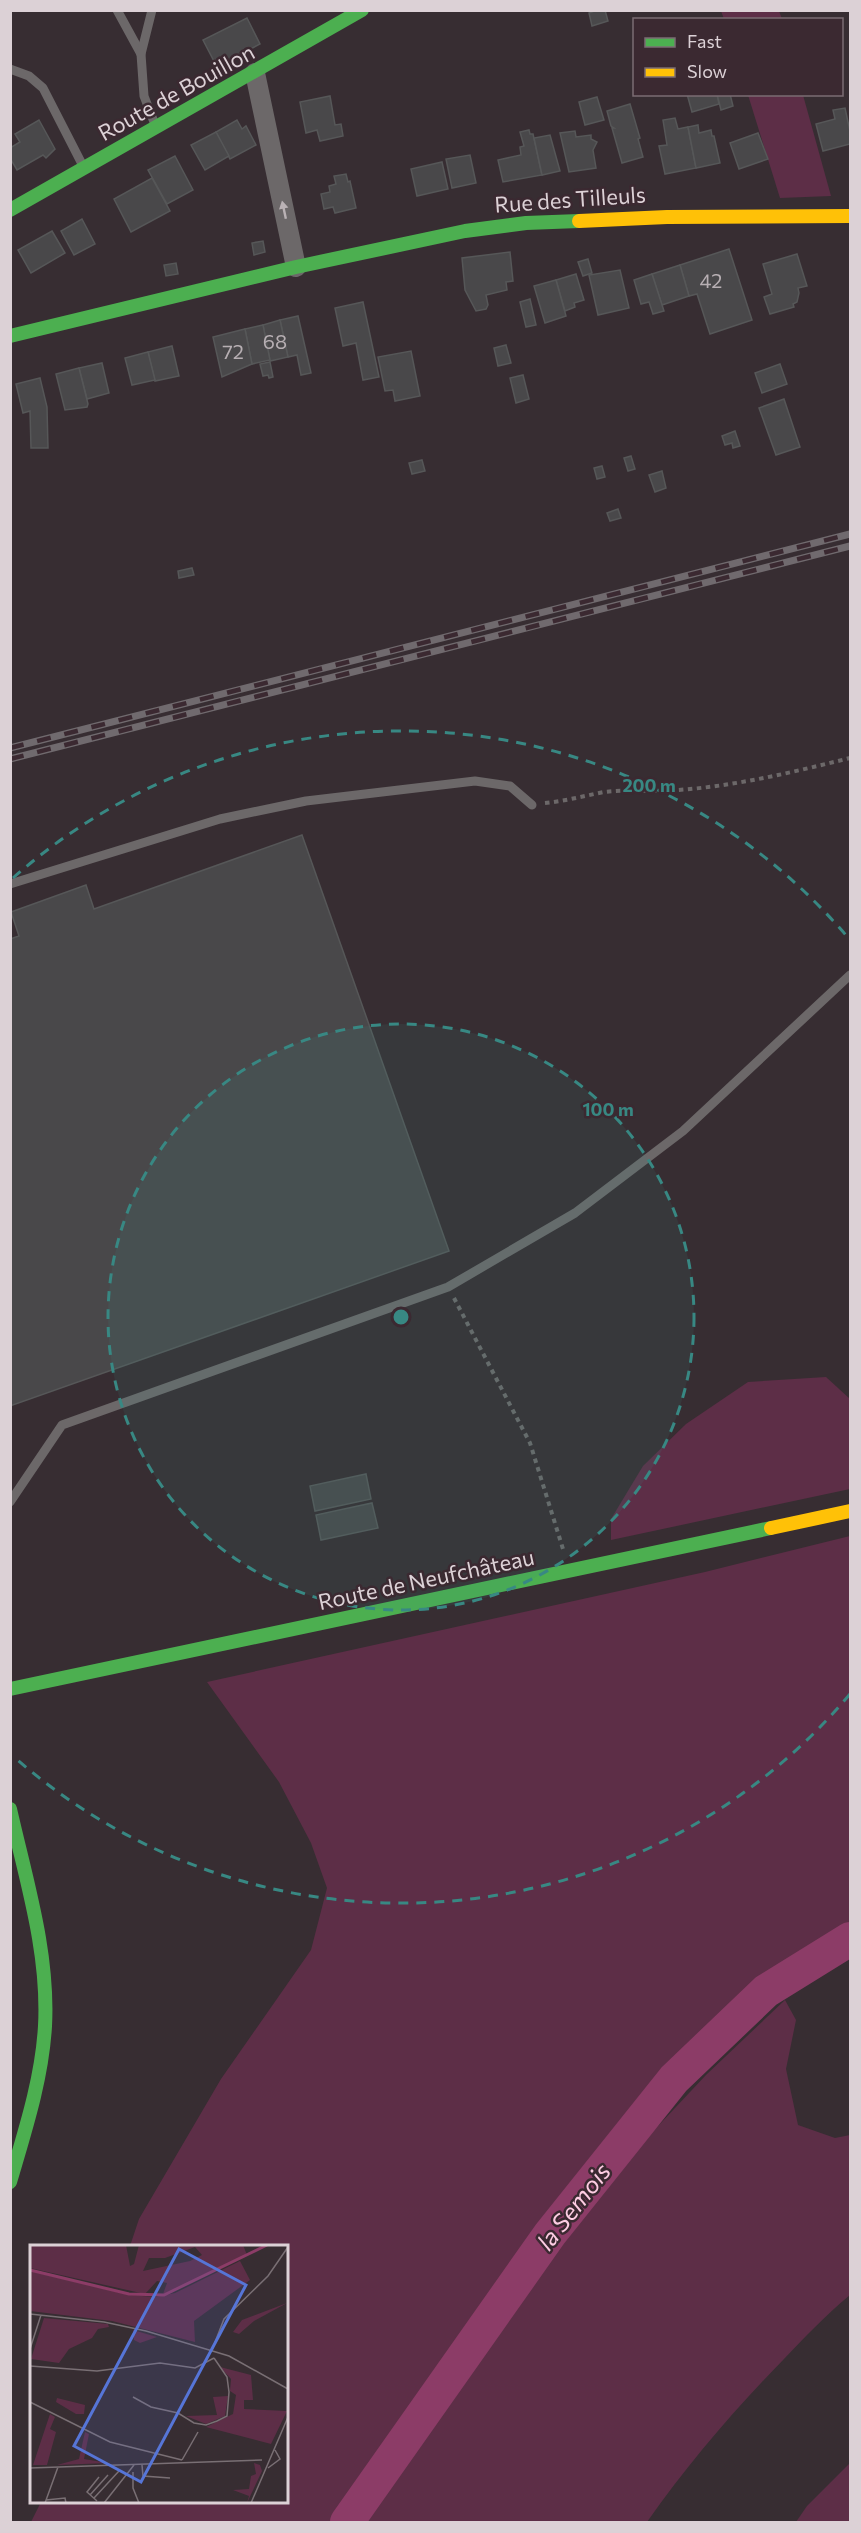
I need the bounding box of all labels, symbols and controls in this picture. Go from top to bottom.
legend [633,18,843,96]
text: Fast [687,30,722,52]
street label: Route de Bouillon [93,38,259,146]
text: Slow [687,60,727,82]
street label: Rue des Tilleuls [493,180,647,218]
one-way arrow [279,200,288,219]
house number: 42 [700,268,722,292]
house number: 68 [263,329,287,353]
house number: 72 [222,339,244,363]
text: 200 m [622,774,676,796]
text: 100 m [582,1098,634,1120]
centre of rings [391,1307,411,1327]
street label: Route de Neufchâteau [315,1543,537,1615]
water label: la Semois [530,2157,616,2255]
inset map [30,2245,288,2503]

